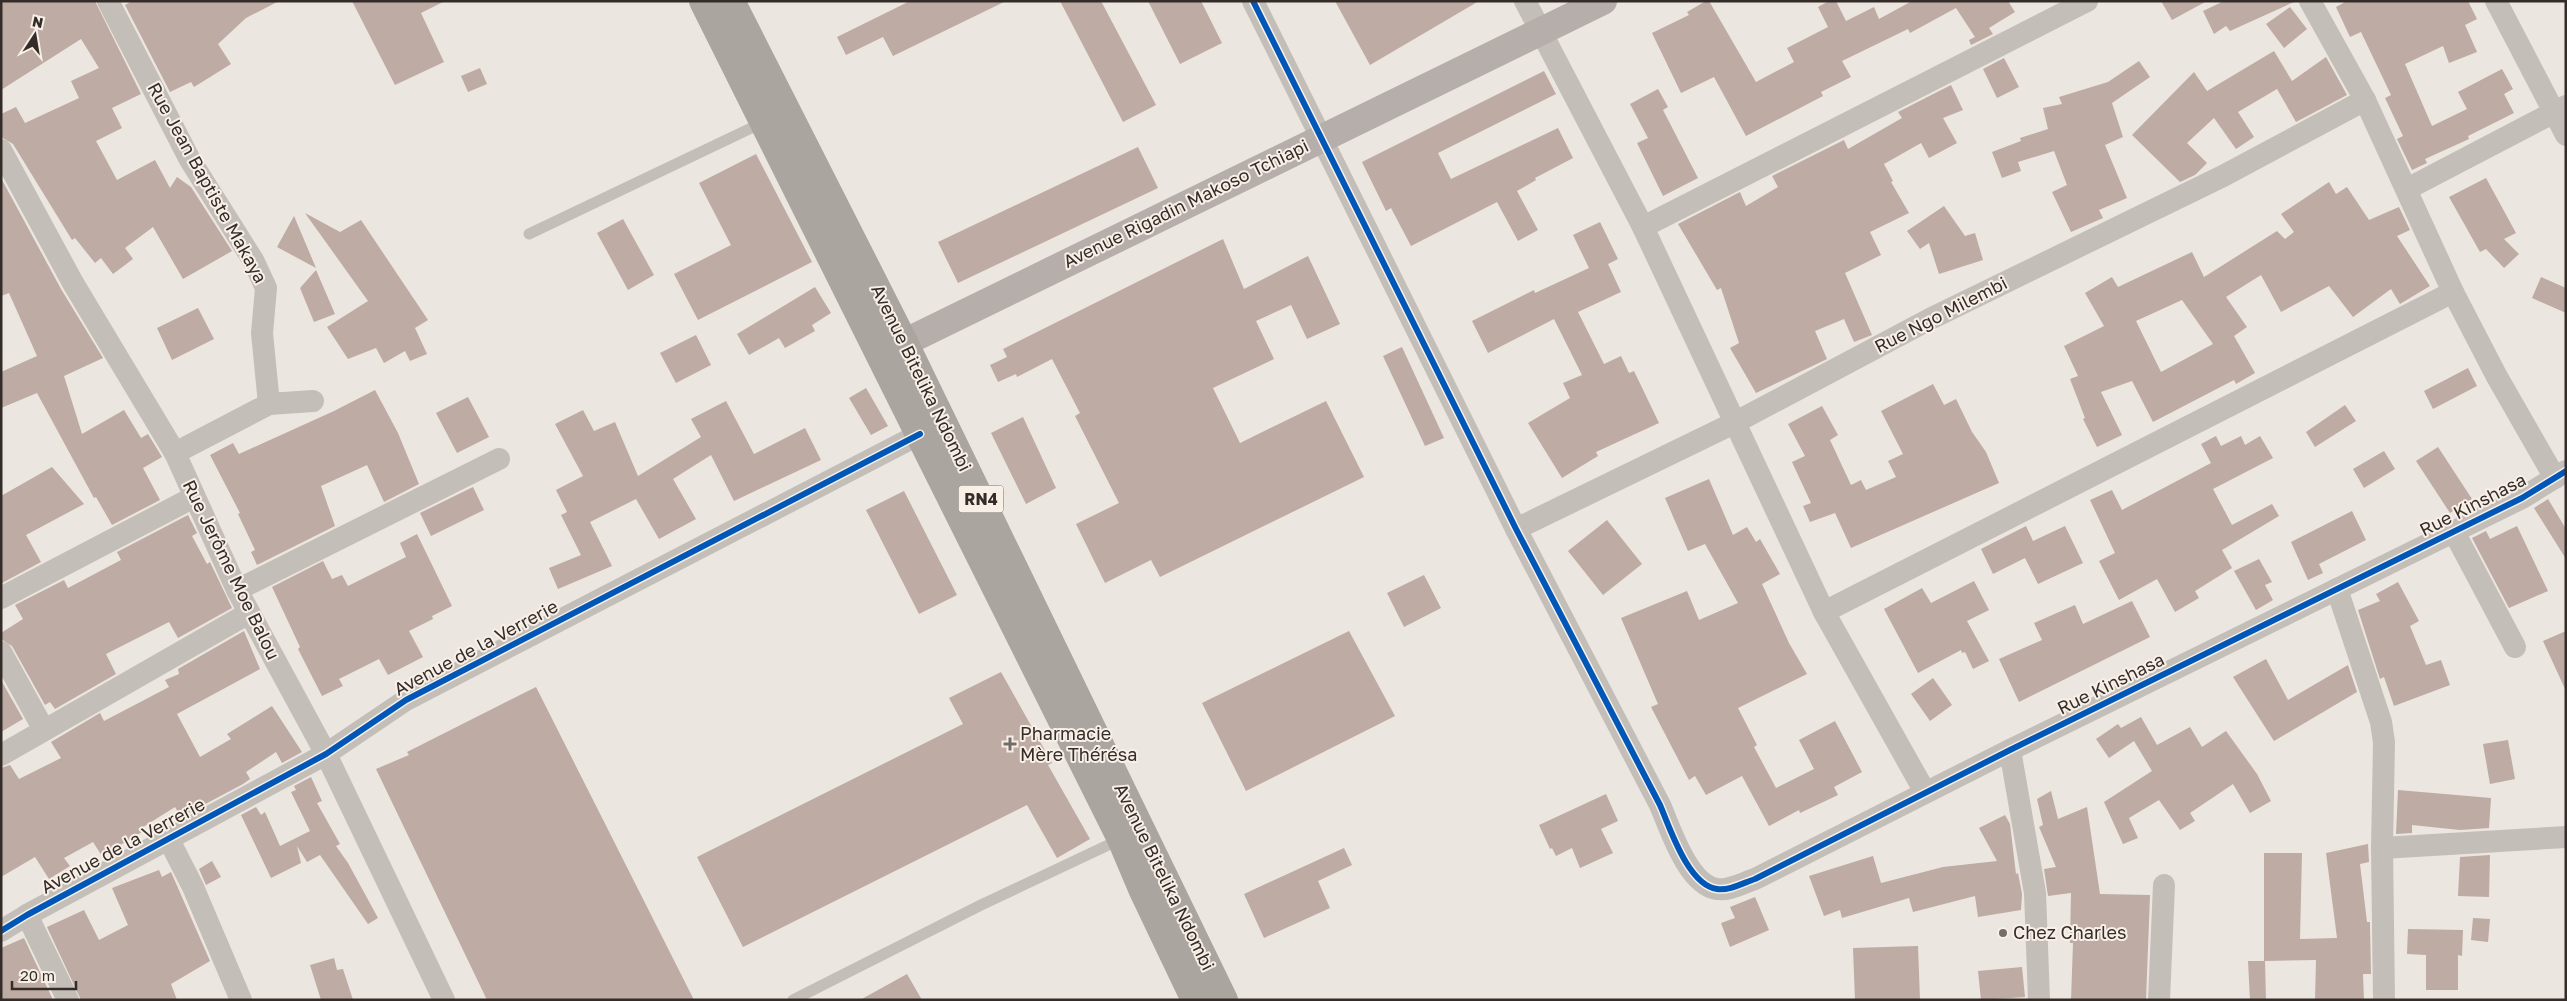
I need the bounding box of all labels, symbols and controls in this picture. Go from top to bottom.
north arrow [10,10,60,60]
text: N [31,12,45,31]
street label: Rue Jean Baptiste Makaya [143,78,272,287]
street label: Avenue Rigadin Makoso Tchiapi [1059,134,1312,272]
street label: Rue Ngo Milembi [1871,271,2011,357]
street label: Avenue Bitelika Ndombi [867,281,977,475]
street label: Rue Kinshasa [2416,468,2529,540]
street label: Rue Jerôme Moe Balou [179,476,285,663]
road number: RN4 [958,486,1004,512]
street label: Avenue de la Verrerie [390,595,561,700]
street label: Rue Kinshasa [2053,648,2168,719]
place label: Pharmacie Mère Thérésa [1020,722,1137,765]
marker: Pharmacie Mère Thérésa [1004,738,1016,750]
street label: Avenue Bitelika Ndombi [1110,780,1220,974]
street label: Avenue de la Verrerie [37,793,208,898]
place label: Chez Charles [2013,921,2127,943]
marker: Chez Charles [1997,927,2009,939]
scale bar [12,958,76,990]
text: 20 m [20,966,55,984]

